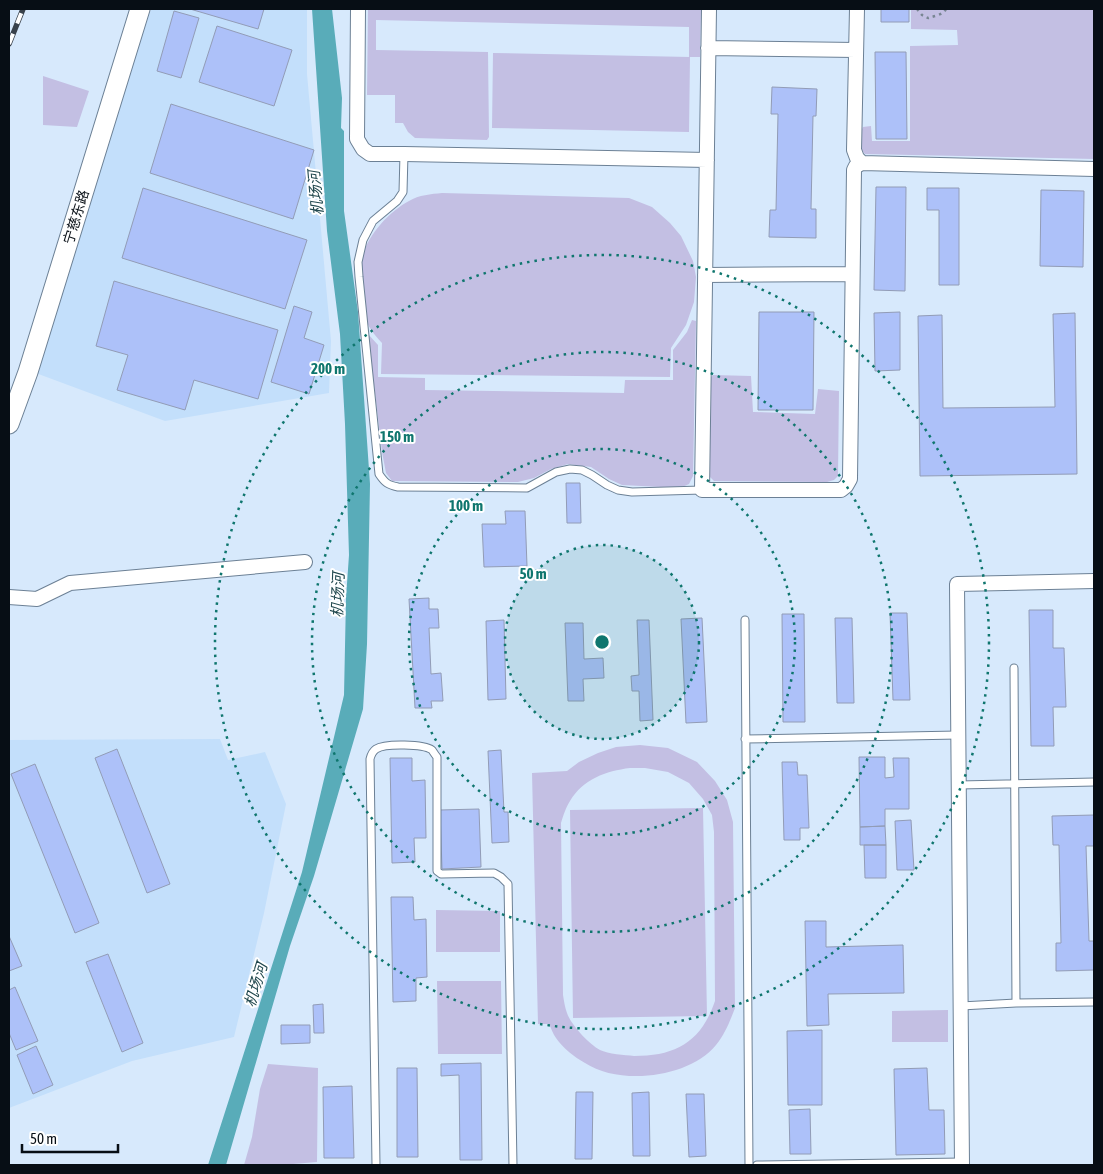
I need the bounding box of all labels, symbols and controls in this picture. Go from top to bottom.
water label: 机场河 [305,167,326,216]
street label: 宁慈东路 [60,188,92,246]
text: 200 m [311,360,345,377]
text: 150 m [380,428,414,445]
text: 100 m [449,497,483,514]
text: 50 m [520,565,547,582]
water label: 机场河 [328,569,347,618]
centre of rings [593,633,611,651]
water label: 机场河 [241,958,271,1009]
scale bar [22,1122,119,1154]
text: 50 m [30,1130,57,1147]

